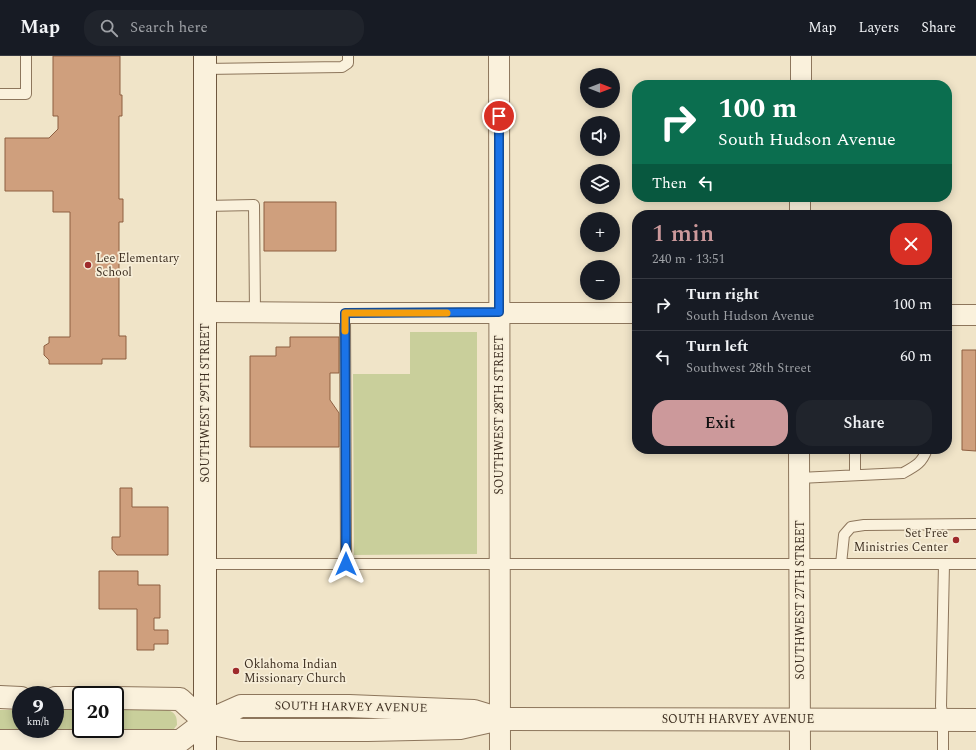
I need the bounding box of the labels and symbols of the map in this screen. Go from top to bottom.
north arrow [580,68,620,108]
pin [482,99,516,133]
place label: Lee Elementary School [96,249,180,282]
marker: Lee Elementary School [83,260,93,270]
street label: SOUTHWEST 29TH STREET [196,323,215,483]
street label: SOUTHWEST 28TH STREET [490,335,509,495]
street label: SOUTHWEST 27TH STREET [791,520,810,680]
place label: Set Free Ministries Center [854,524,948,557]
marker: Set Free Ministries Center [951,535,961,545]
position arrow [325,543,367,585]
place label: Oklahoma Indian Missionary Church [244,655,346,688]
marker: Oklahoma Indian Missionary Church [231,666,241,676]
speed limit sign: 20 [72,686,124,738]
street label: SOUTH HARVEY AVENUE [275,696,427,718]
street label: SOUTH HARVEY AVENUE [662,710,814,729]

